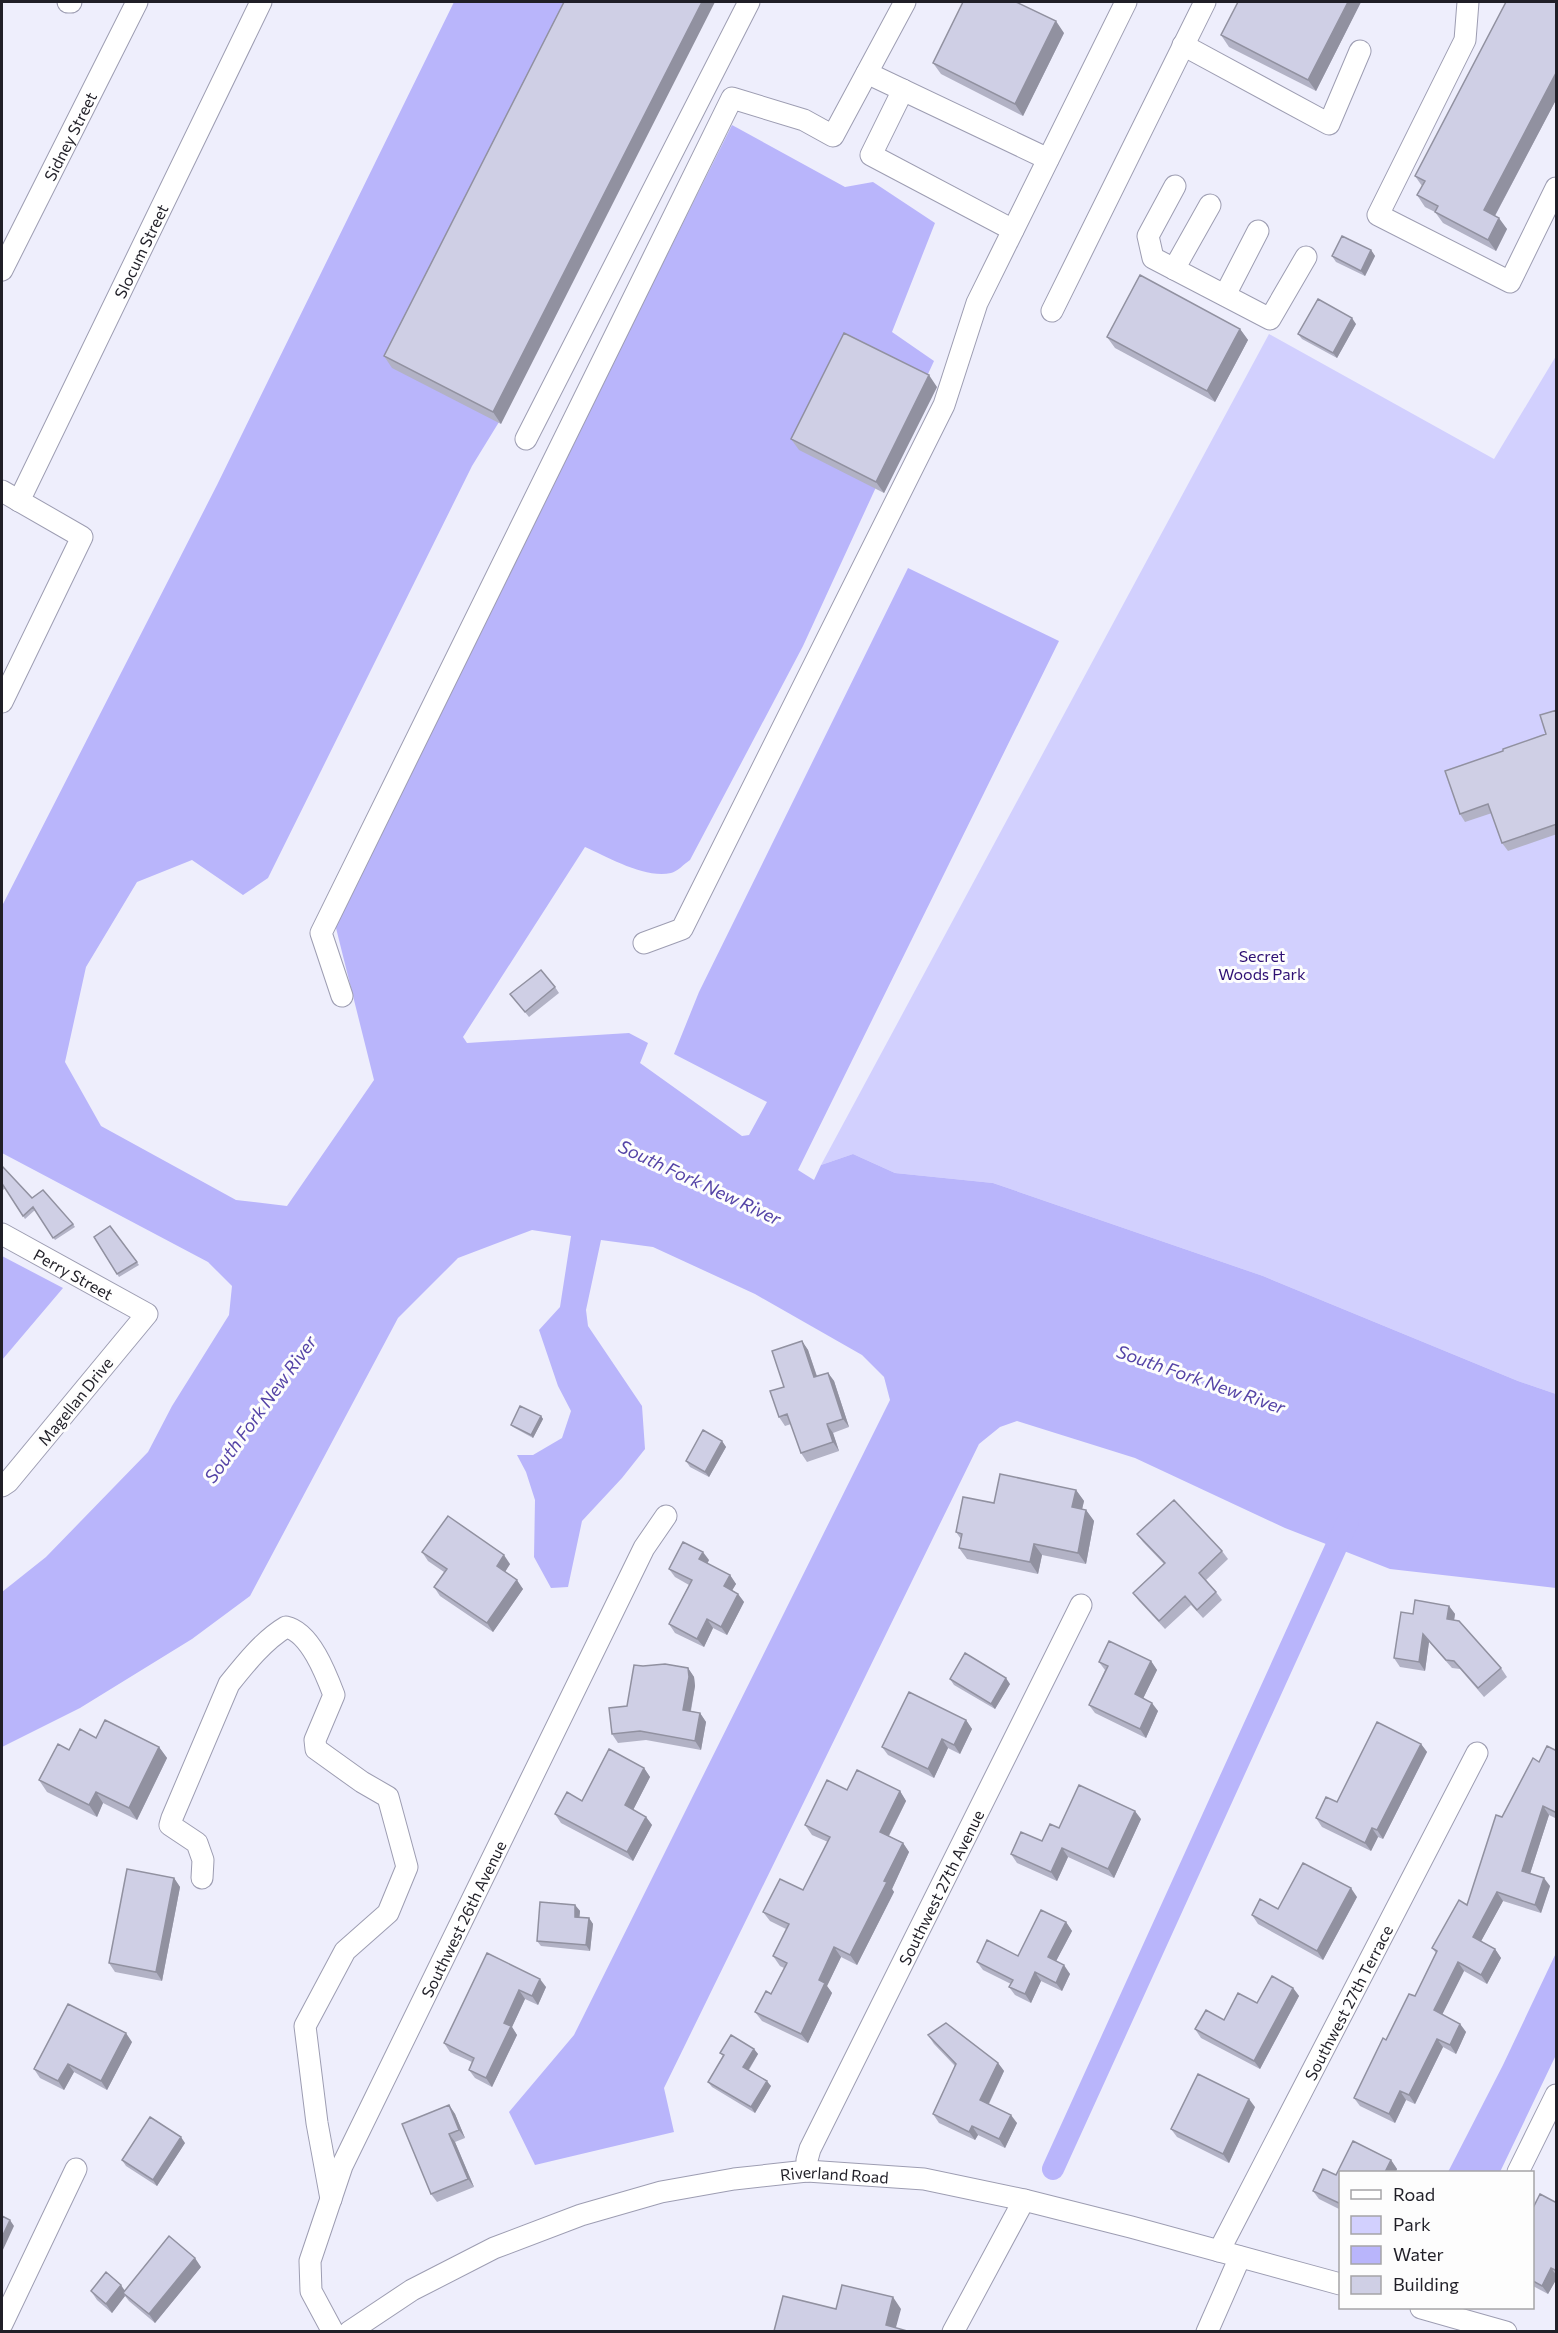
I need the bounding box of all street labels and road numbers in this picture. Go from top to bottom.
street label: Sidney Street [39,88,100,184]
street label: Slocum Street [109,200,171,301]
street label: Perry Street [31,1244,117,1303]
street label: Magellan Drive [34,1353,116,1449]
street label: Southwest 27th Avenue [894,1806,987,1968]
street label: Southwest 26th Avenue [417,1837,509,2000]
street label: Southwest 27th Terrace [1300,1922,1396,2083]
street label: Riverland Road [779,2161,889,2186]

